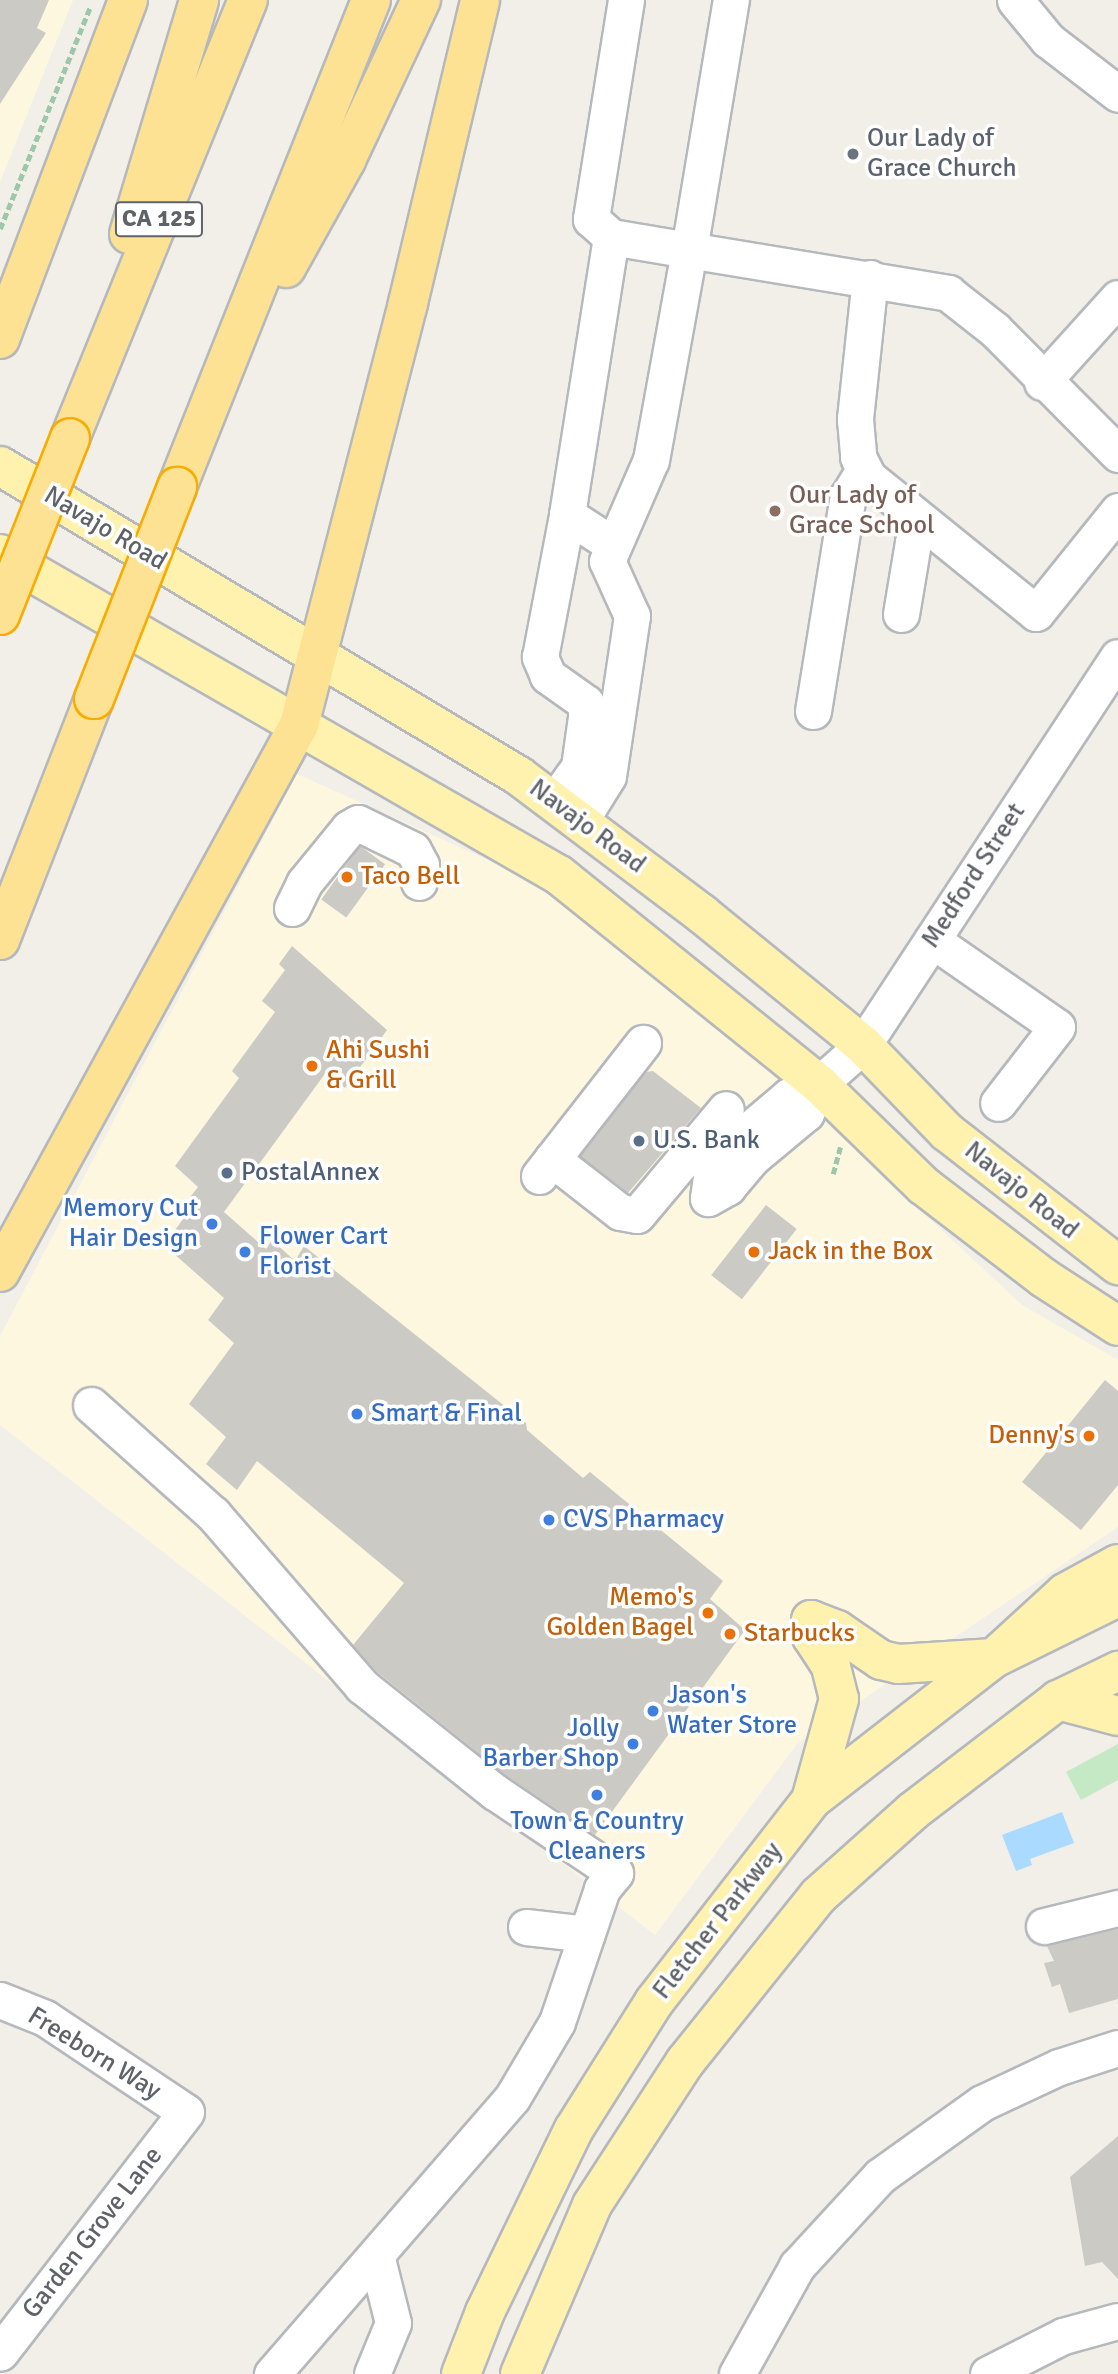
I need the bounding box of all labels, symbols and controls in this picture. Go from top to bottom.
place label: Our Lady of Grace Church [867,123,1017,184]
marker: Our Lady of Grace Church [845,146,861,162]
road number: CA 125 [114,198,204,240]
street label: Navajo Road [38,480,172,578]
place label: Our Lady of Grace School [789,480,935,542]
marker: Our Lady of Grace School [767,503,783,519]
street label: Navajo Road [523,773,651,881]
street label: Medford Street [916,798,1032,954]
place label: Taco Bell [361,861,460,893]
marker: Taco Bell [339,869,355,885]
place label: Ahi Sushi & Grill [326,1035,430,1096]
marker: Ahi Sushi & Grill [304,1058,320,1074]
place label: U.S. Bank [653,1125,760,1157]
marker: U.S. Bank [631,1133,647,1149]
street label: Navajo Road [958,1136,1084,1246]
place label: PostalAnnex [241,1157,379,1189]
marker: PostalAnnex [219,1165,235,1181]
place label: Memory Cut Hair Design [63,1193,198,1254]
marker: Memory Cut Hair Design [204,1216,220,1232]
place label: Flower Cart Florist [259,1221,388,1282]
place label: Jack in the Box [768,1236,933,1268]
marker: Flower Cart Florist [237,1244,253,1260]
marker: Jack in the Box [746,1244,762,1260]
place label: Smart & Final [371,1398,522,1430]
marker: Smart & Final [349,1406,365,1422]
place label: Denny's [988,1420,1075,1452]
marker: Denny's [1081,1428,1097,1444]
place label: CVS Pharmacy [563,1504,724,1536]
marker: CVS Pharmacy [541,1512,557,1528]
place label: Memo's Golden Bagel [546,1582,694,1644]
marker: Memo's Golden Bagel [700,1605,716,1621]
place label: Starbucks [744,1618,855,1650]
marker: Starbucks [722,1626,738,1642]
place label: Jason's Water Store [667,1680,797,1742]
marker: Jason's Water Store [645,1703,661,1719]
place label: Jolly Barber Shop [483,1713,619,1774]
marker: Jolly Barber Shop [625,1736,641,1752]
marker: Town & Country Cleaners [589,1787,605,1803]
place label: Town & Country Cleaners [510,1806,684,1868]
street label: Fletcher Parkway [647,1836,789,2006]
street label: Freeborn Way [22,2001,166,2107]
street label: Garden Grove Lane [16,2141,170,2325]

